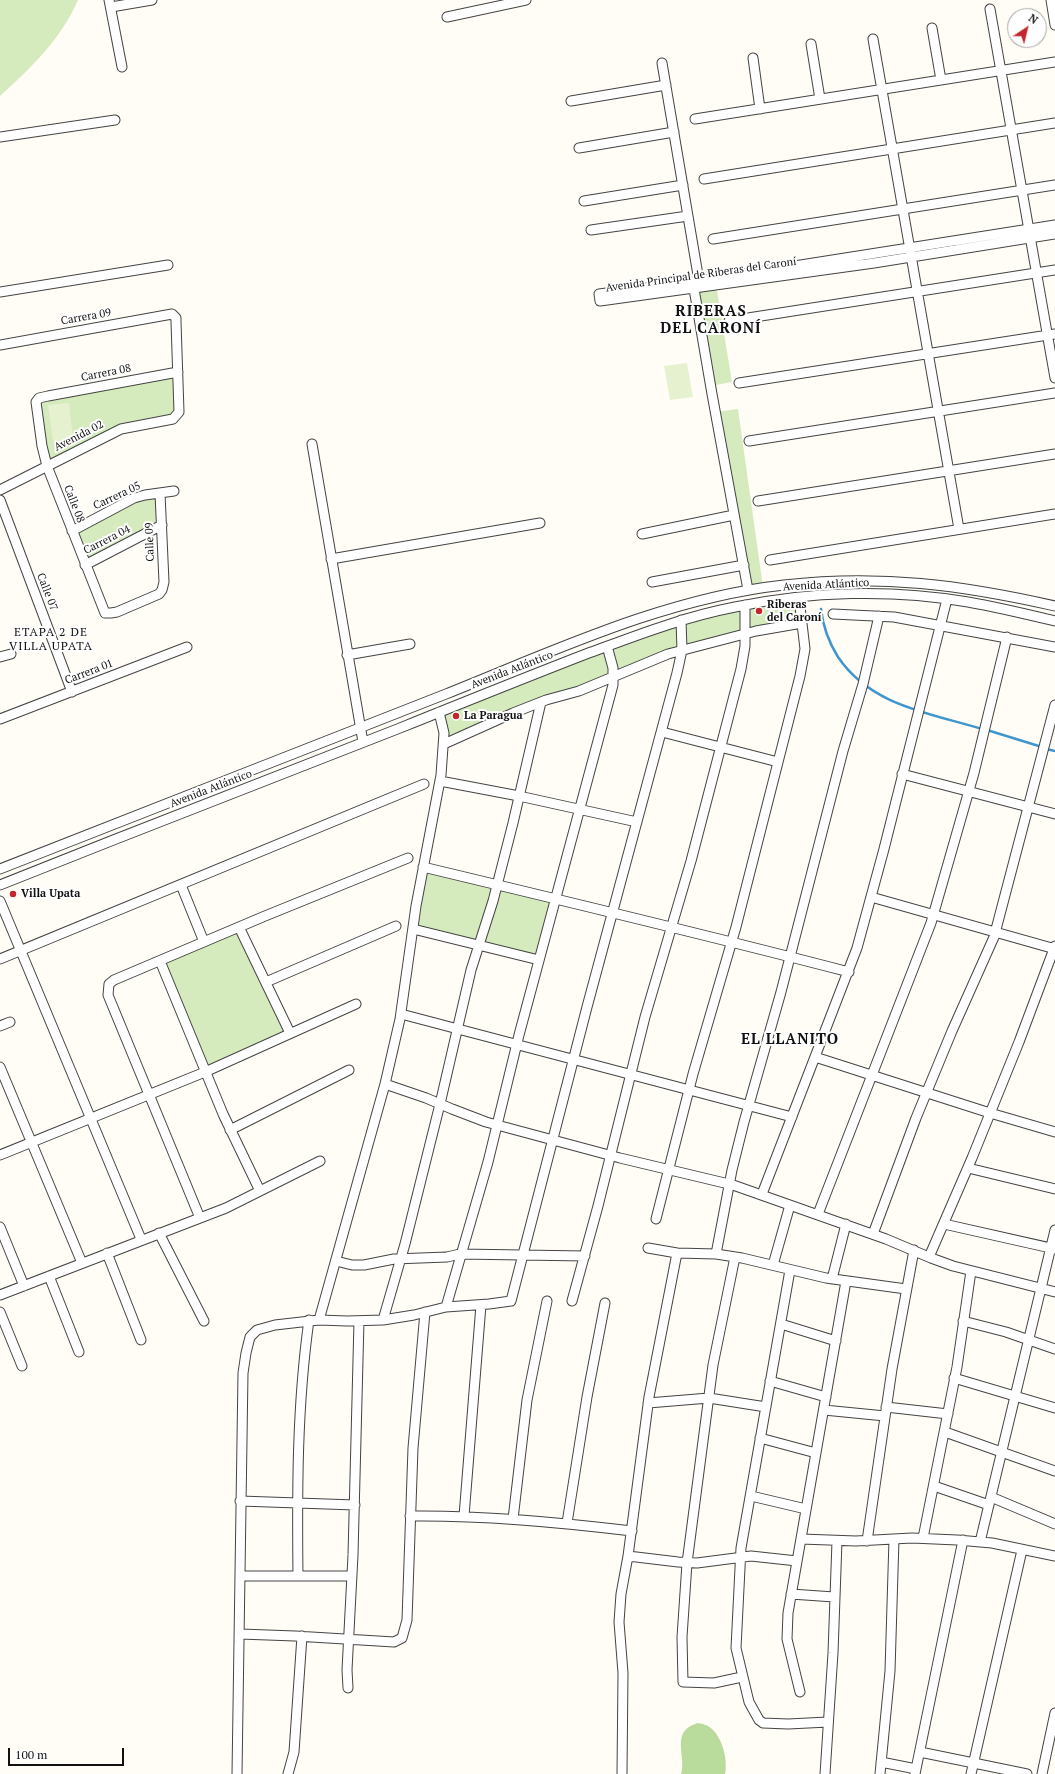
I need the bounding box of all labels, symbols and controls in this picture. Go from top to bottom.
north arrow [1007,8,1047,48]
text: N [1026,11,1041,27]
street label: Avenida Principal de Riberas del Caroní [605,255,797,295]
district label: RIBERAS DEL CARONÍ [660,303,762,338]
street label: Carrera 09 [60,306,112,328]
street label: Carrera 08 [80,362,132,384]
street label: Avenida 02 [52,418,106,454]
street label: Carrera 05 [91,479,143,513]
street label: Calle 08 [61,483,87,525]
street label: Calle 09 [143,522,157,562]
street label: Carrera 04 [81,523,133,557]
street label: Calle 07 [34,571,60,613]
street label: Avenida Atlántico [782,576,870,594]
place label: Riberas del Caroní [767,598,821,624]
marker: Riberas del Caroní [754,606,764,616]
district label: ETAPA 2 DE VILLA UPATA [9,626,93,654]
street label: Avenida Atlántico [469,648,555,692]
street label: Carrera 01 [63,657,115,687]
place label: La Paragua [464,709,523,723]
marker: La Paragua [451,711,461,721]
street label: Avenida Atlántico [168,767,254,811]
place label: Villa Upata [21,887,80,901]
marker: Villa Upata [8,889,18,899]
district label: EL LLANITO [741,1031,839,1049]
scale bar [10,1740,126,1766]
text: 100 m [15,1747,47,1762]

